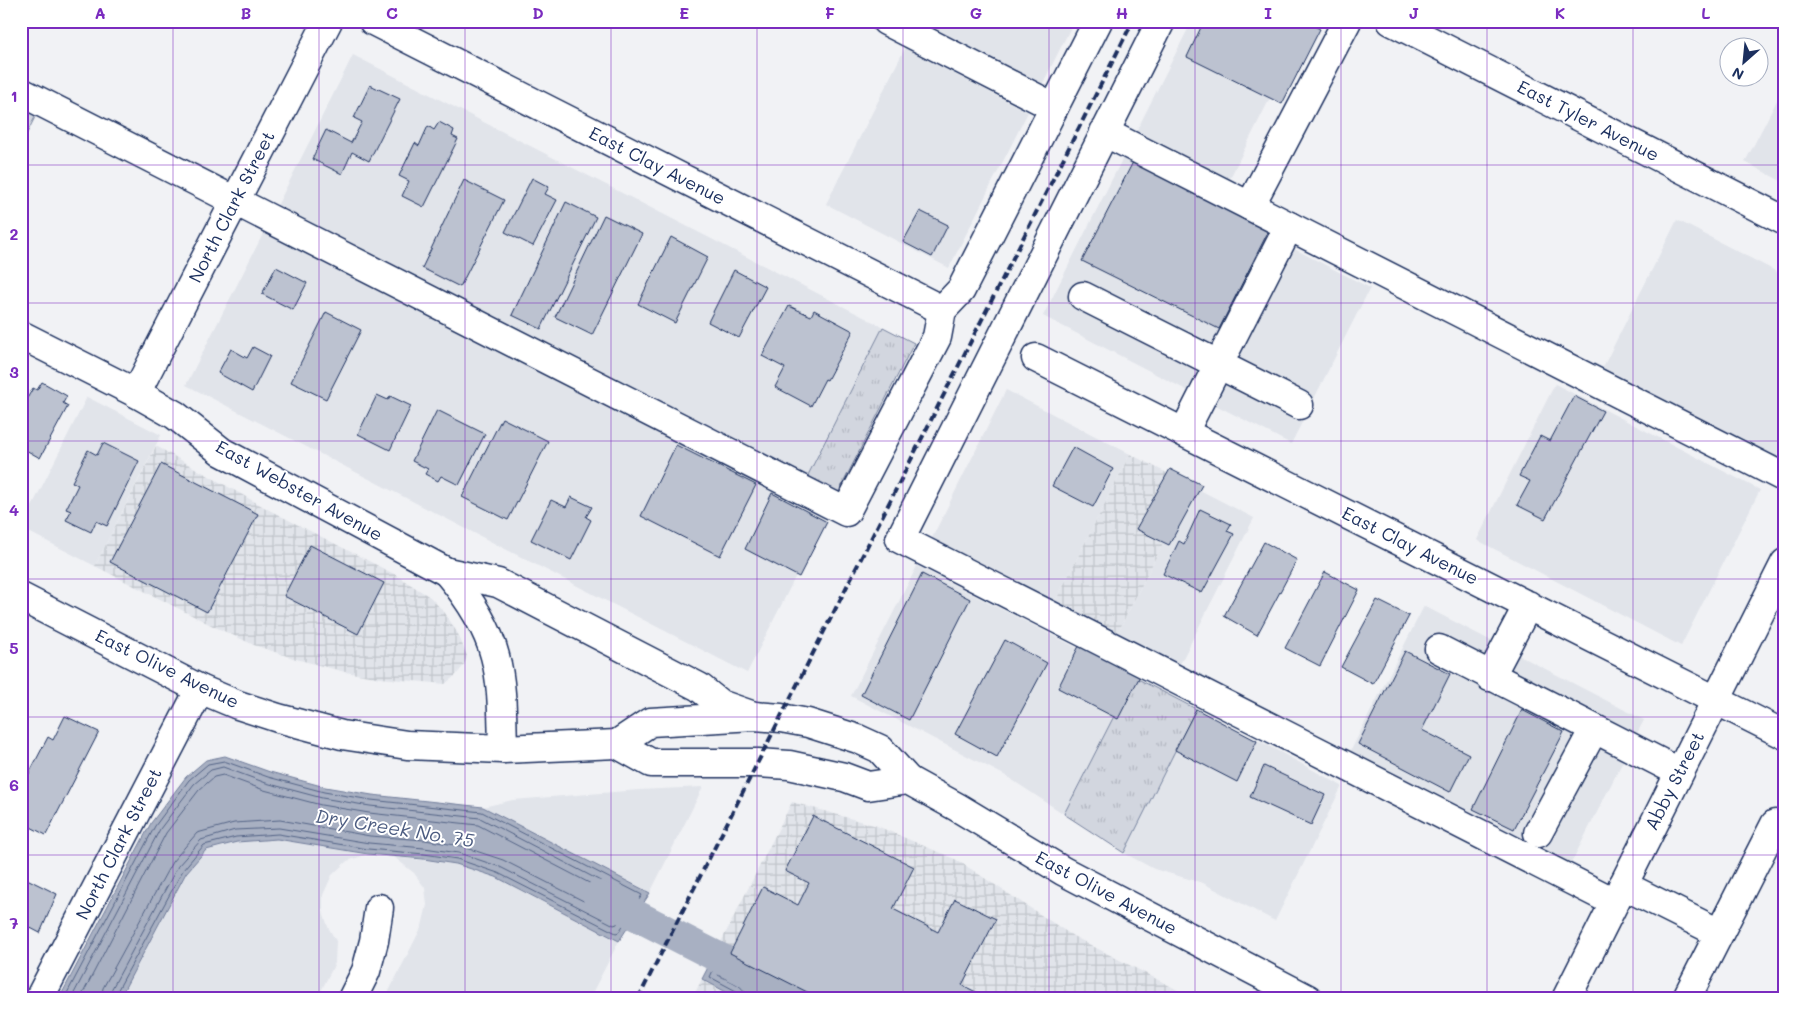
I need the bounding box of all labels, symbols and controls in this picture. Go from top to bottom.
text: A [94,2,106,23]
text: B [241,2,251,23]
text: C [386,2,398,23]
text: D [532,2,544,23]
text: E [679,2,689,23]
text: F [825,2,835,23]
text: G [970,2,982,23]
text: H [1116,2,1128,23]
text: I [1264,2,1272,23]
text: J [1409,2,1419,23]
text: K [1555,2,1565,23]
text: L [1701,2,1711,23]
north arrow [1718,38,1768,88]
text: N [1729,63,1747,85]
street label: East Tyler Avenue [1513,74,1663,166]
text: 1 [10,85,18,106]
street label: East Clay Avenue [585,120,730,210]
street label: North Clark Street [182,127,280,286]
text: 2 [10,223,19,244]
text: 3 [9,361,19,382]
street label: East Webster Avenue [212,434,387,546]
text: 4 [9,499,19,520]
street label: East Clay Avenue [1338,500,1483,590]
street label: East Olive Avenue [92,623,243,713]
text: 5 [9,637,19,658]
street label: Abby Street [1639,727,1709,834]
street label: North Clark Street [69,764,167,923]
text: 6 [9,774,19,795]
water label: Dry Creek No. 75 [314,803,476,852]
street label: East Olive Avenue [1032,845,1181,940]
text: 7 [10,912,19,933]

